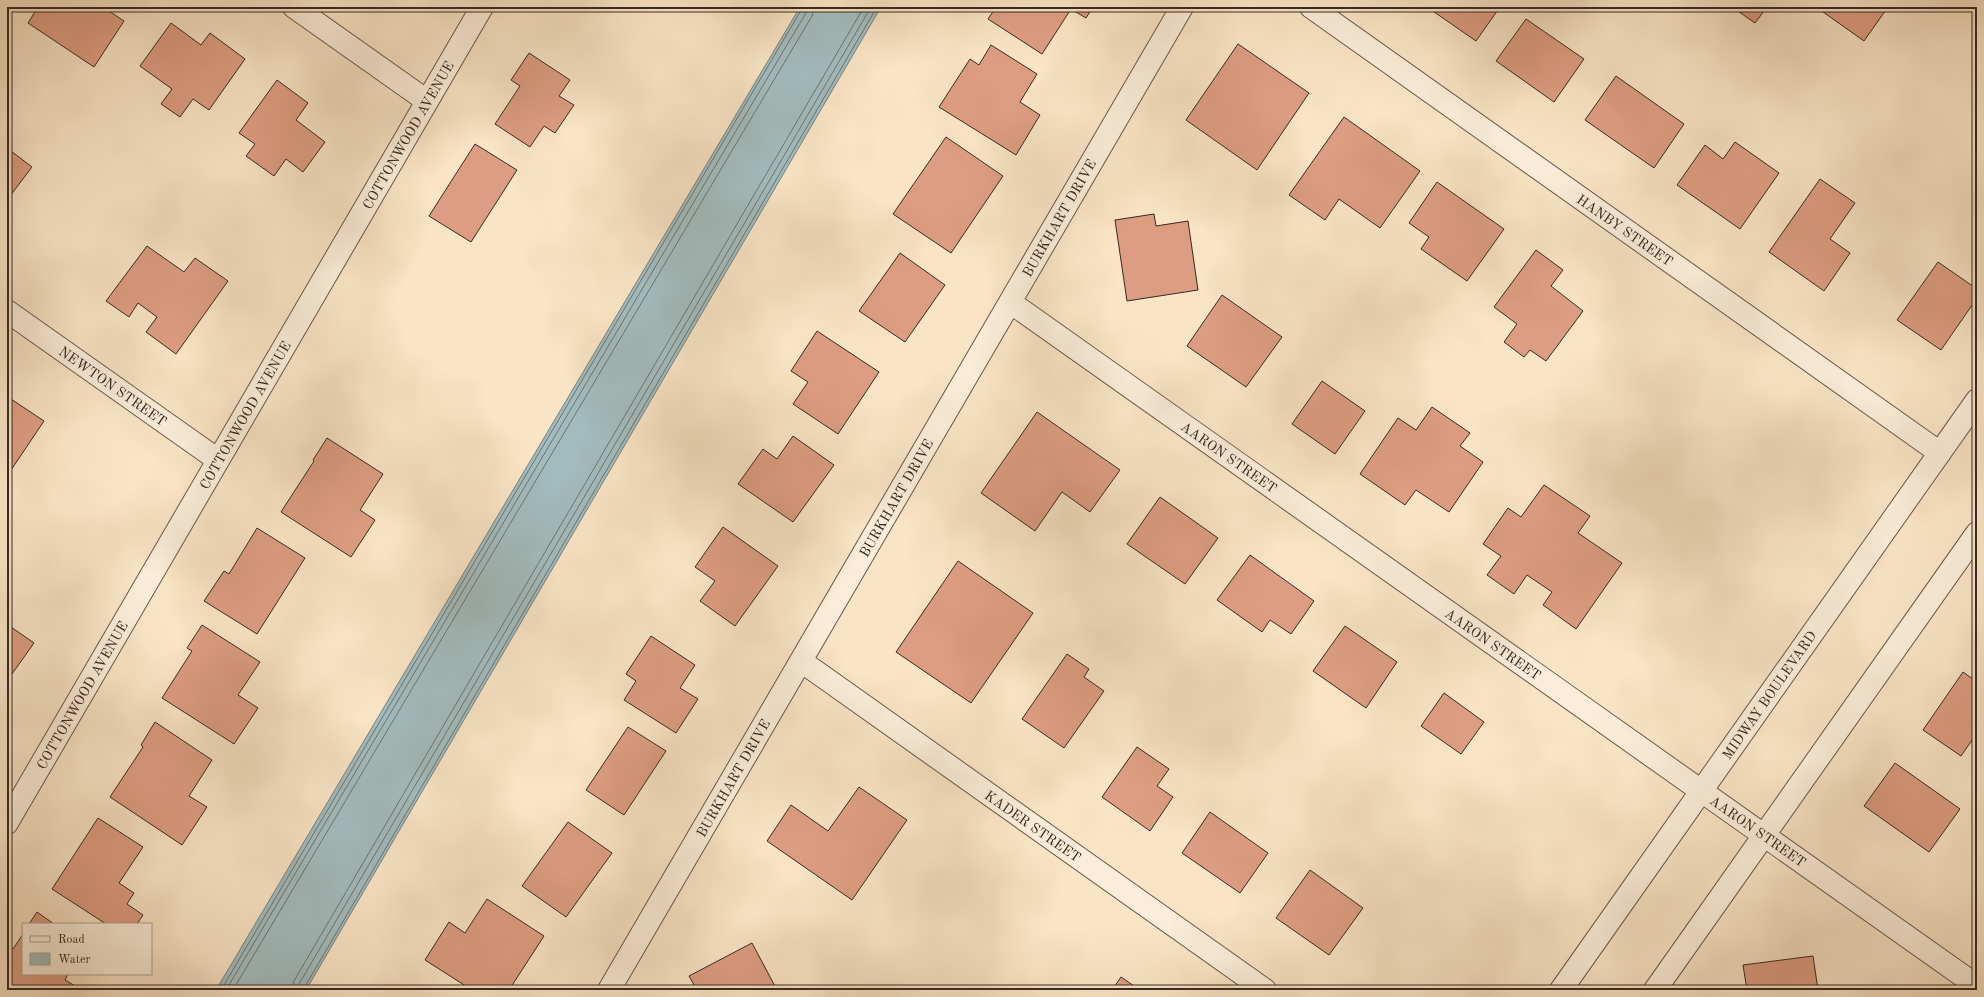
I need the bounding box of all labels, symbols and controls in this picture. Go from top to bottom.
street label: COTTONWOOD AVENUE [361,59,457,212]
street label: BURKHART DRIVE [1020,157,1099,280]
street label: HANBY STREET [1574,192,1675,269]
street label: COTTONWOOD AVENUE [198,339,294,492]
street label: NEWTON STREET [56,344,169,429]
street label: AARON STREET [1178,419,1279,496]
street label: BURKHART DRIVE [857,437,936,560]
street label: AARON STREET [1442,606,1543,683]
street label: COTTONWOOD AVENUE [35,619,131,772]
street label: MIDWAY BOULEVARD [1720,629,1819,762]
street label: BURKHART DRIVE [694,717,773,840]
street label: KADER STREET [982,788,1083,865]
street label: AARON STREET [1707,793,1808,870]
legend [22,923,152,975]
text: Road [58,934,85,946]
text: Water [58,954,91,966]

